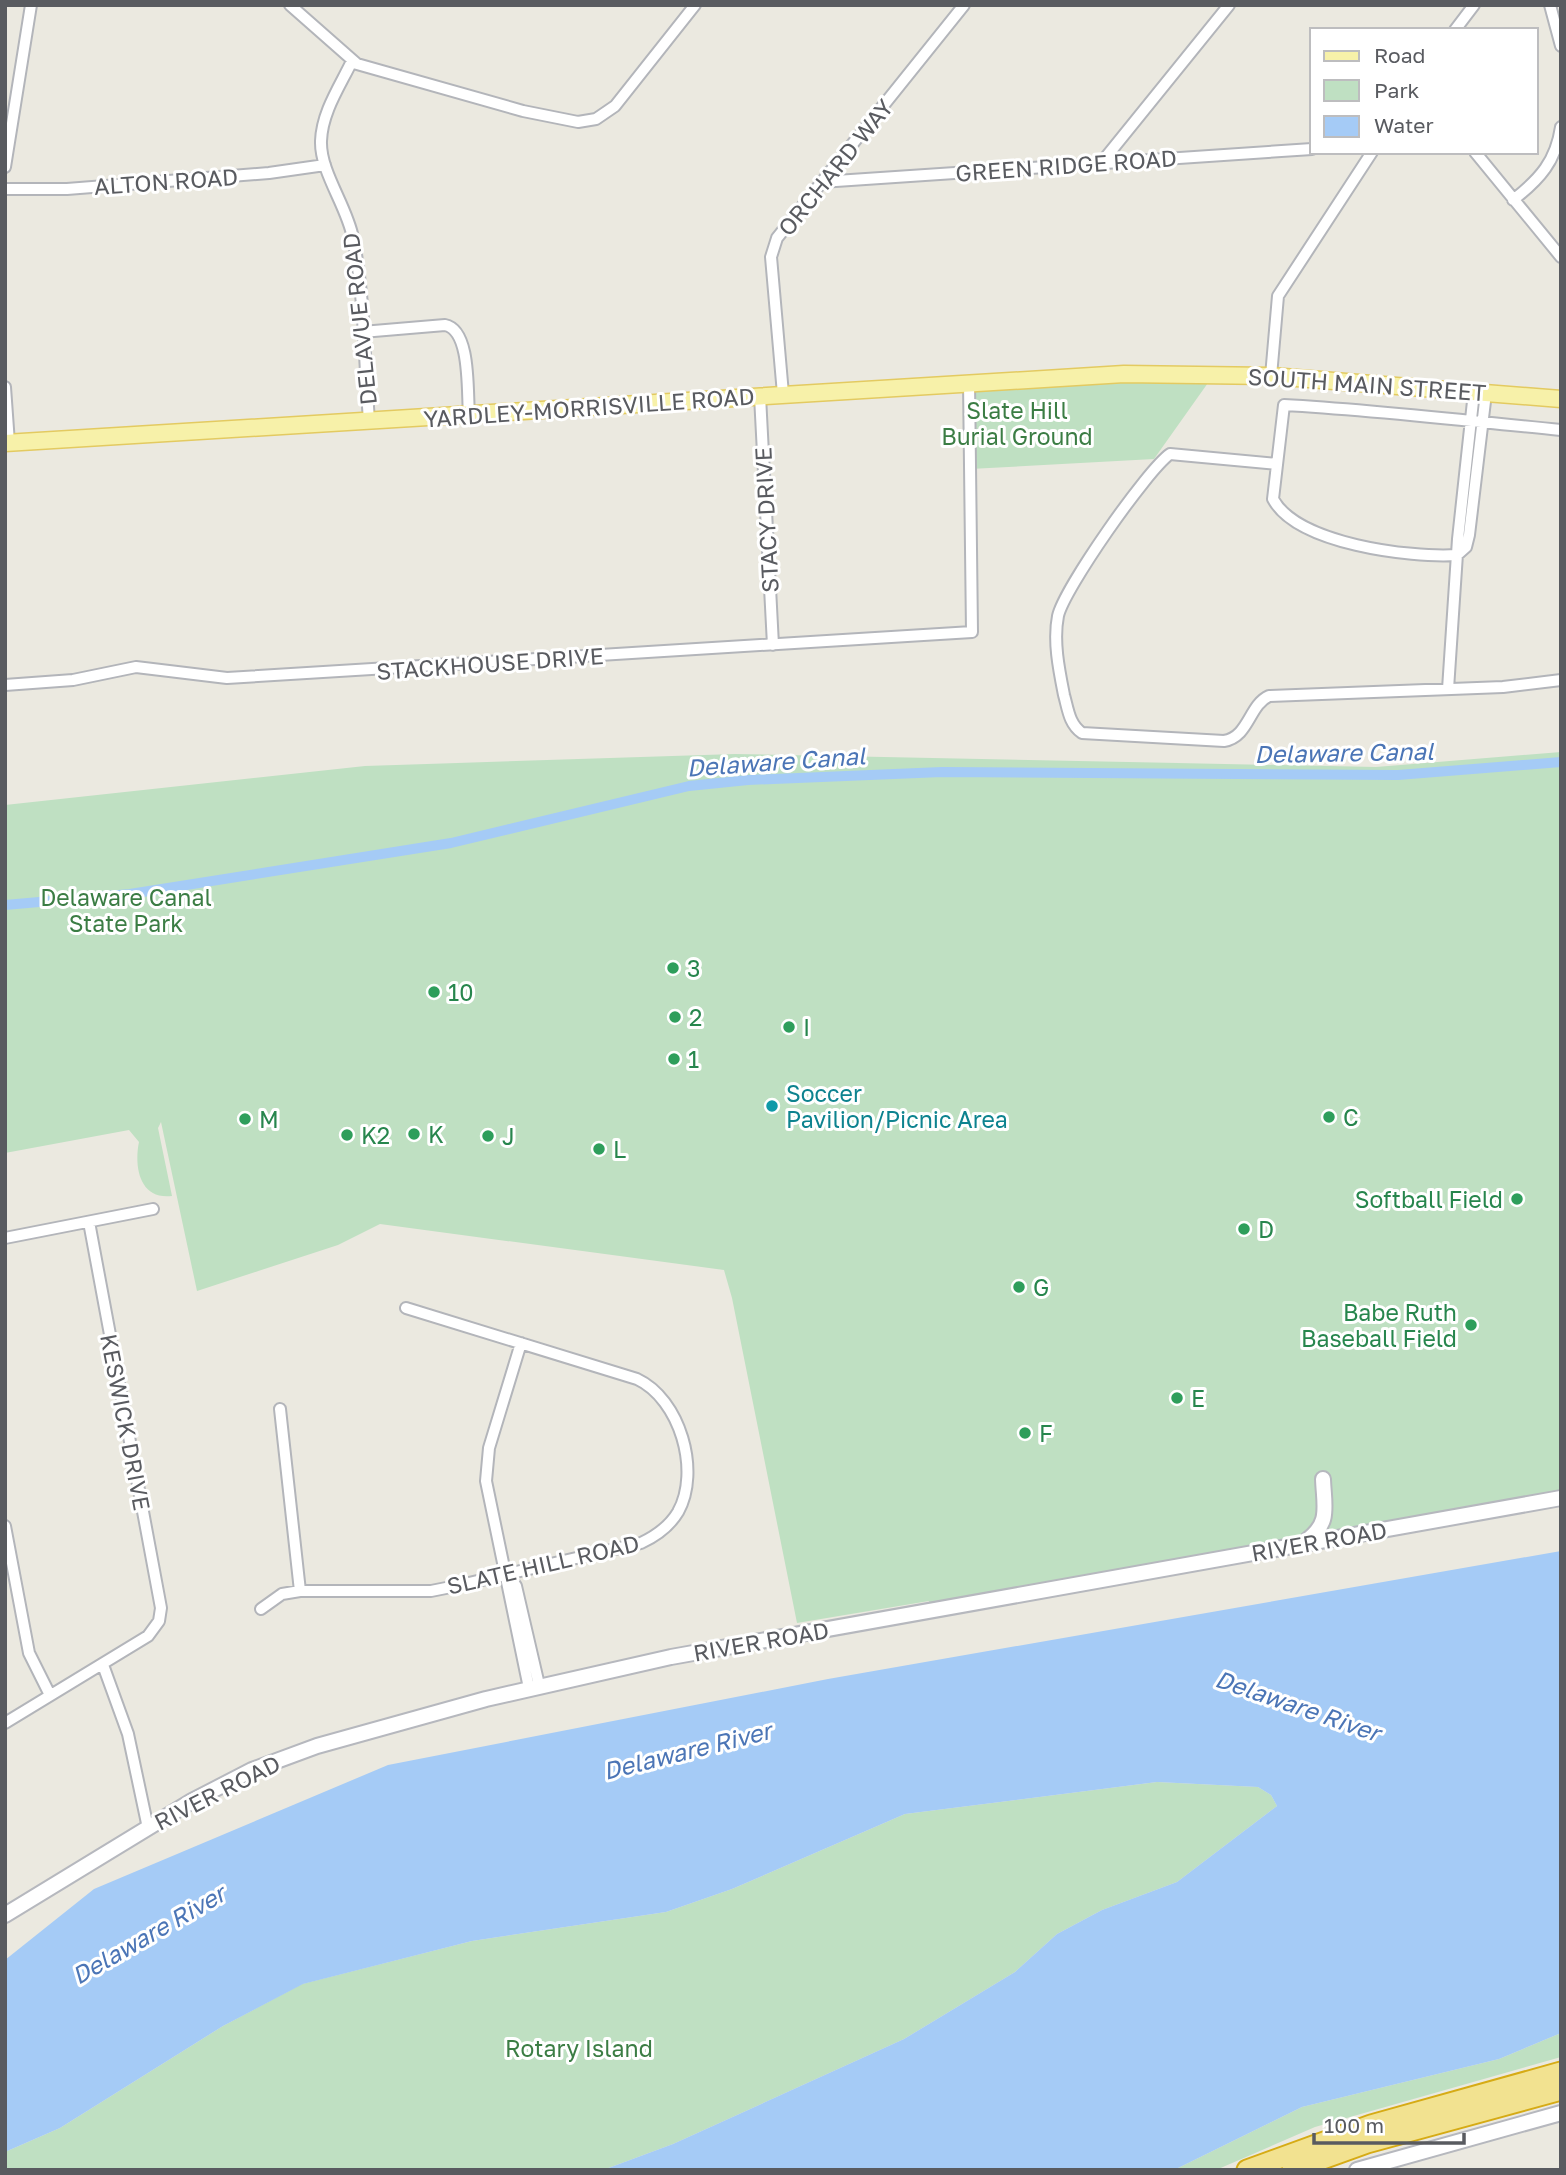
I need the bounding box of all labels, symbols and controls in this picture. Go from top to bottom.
legend [1310,28,1538,154]
text: Road [1374,42,1425,68]
text: Park [1374,77,1420,103]
street label: ORCHARD WAY [772,93,899,241]
text: Water [1374,112,1434,138]
street label: GREEN RIDGE ROAD [954,143,1178,187]
street label: ALTON ROAD [93,162,239,200]
street label: DELAVUE ROAD [336,232,382,406]
street label: SOUTH MAIN STREET [1247,362,1487,406]
street label: YARDLEY-MORRISVILLE ROAD [423,381,755,433]
park label: Slate Hill Burial Ground [941,396,1093,450]
street label: STACY DRIVE [748,447,784,593]
street label: STACKHOUSE DRIVE [376,641,604,685]
water label: Delaware Canal [1254,736,1435,768]
water label: Delaware Canal [686,740,868,782]
park label: Delaware Canal State Park [40,883,212,937]
place label: 3 [687,954,700,982]
marker: 3 [665,960,681,976]
place label: 10 [448,978,473,1006]
marker: 10 [426,984,442,1000]
place label: 2 [689,1003,702,1031]
marker: 2 [667,1009,683,1025]
place label: I [803,1013,810,1041]
marker: I [781,1019,797,1035]
place label: 1 [688,1045,699,1073]
marker: 1 [666,1051,682,1067]
place label: Soccer Pavilion/Picnic Area [786,1079,1008,1133]
marker: Soccer Pavilion/Picnic Area [764,1098,780,1114]
place label: C [1343,1103,1359,1131]
place label: M [259,1105,279,1133]
marker: C [1321,1109,1337,1125]
marker: M [237,1111,253,1127]
place label: K [428,1120,444,1148]
place label: K2 [361,1121,390,1149]
place label: J [502,1122,515,1150]
marker: K [406,1126,422,1142]
marker: K2 [339,1127,355,1143]
marker: J [480,1128,496,1144]
place label: L [613,1135,626,1163]
marker: L [591,1141,607,1157]
place label: Softball Field [1355,1185,1503,1213]
marker: Softball Field [1509,1191,1525,1207]
place label: D [1258,1215,1274,1243]
marker: D [1236,1221,1252,1237]
place label: G [1033,1273,1049,1301]
marker: G [1011,1279,1027,1295]
place label: Babe Ruth Baseball Field [1301,1298,1457,1352]
marker: Babe Ruth Baseball Field [1463,1317,1479,1333]
street label: KESWICK DRIVE [95,1331,157,1513]
place label: E [1191,1384,1205,1412]
marker: E [1169,1390,1185,1406]
place label: F [1039,1419,1053,1447]
marker: F [1017,1425,1033,1441]
street label: RIVER ROAD [1249,1515,1389,1567]
street label: SLATE HILL ROAD [444,1528,642,1600]
street label: RIVER ROAD [691,1615,831,1667]
water label: Delaware River [1212,1663,1388,1748]
water label: Delaware River [600,1714,778,1785]
street label: RIVER ROAD [149,1748,285,1836]
water label: Delaware River [66,1877,233,1990]
park label: Rotary Island [505,2034,653,2062]
scale bar [1314,2102,1464,2146]
text: 100 m [1324,2112,1384,2138]

